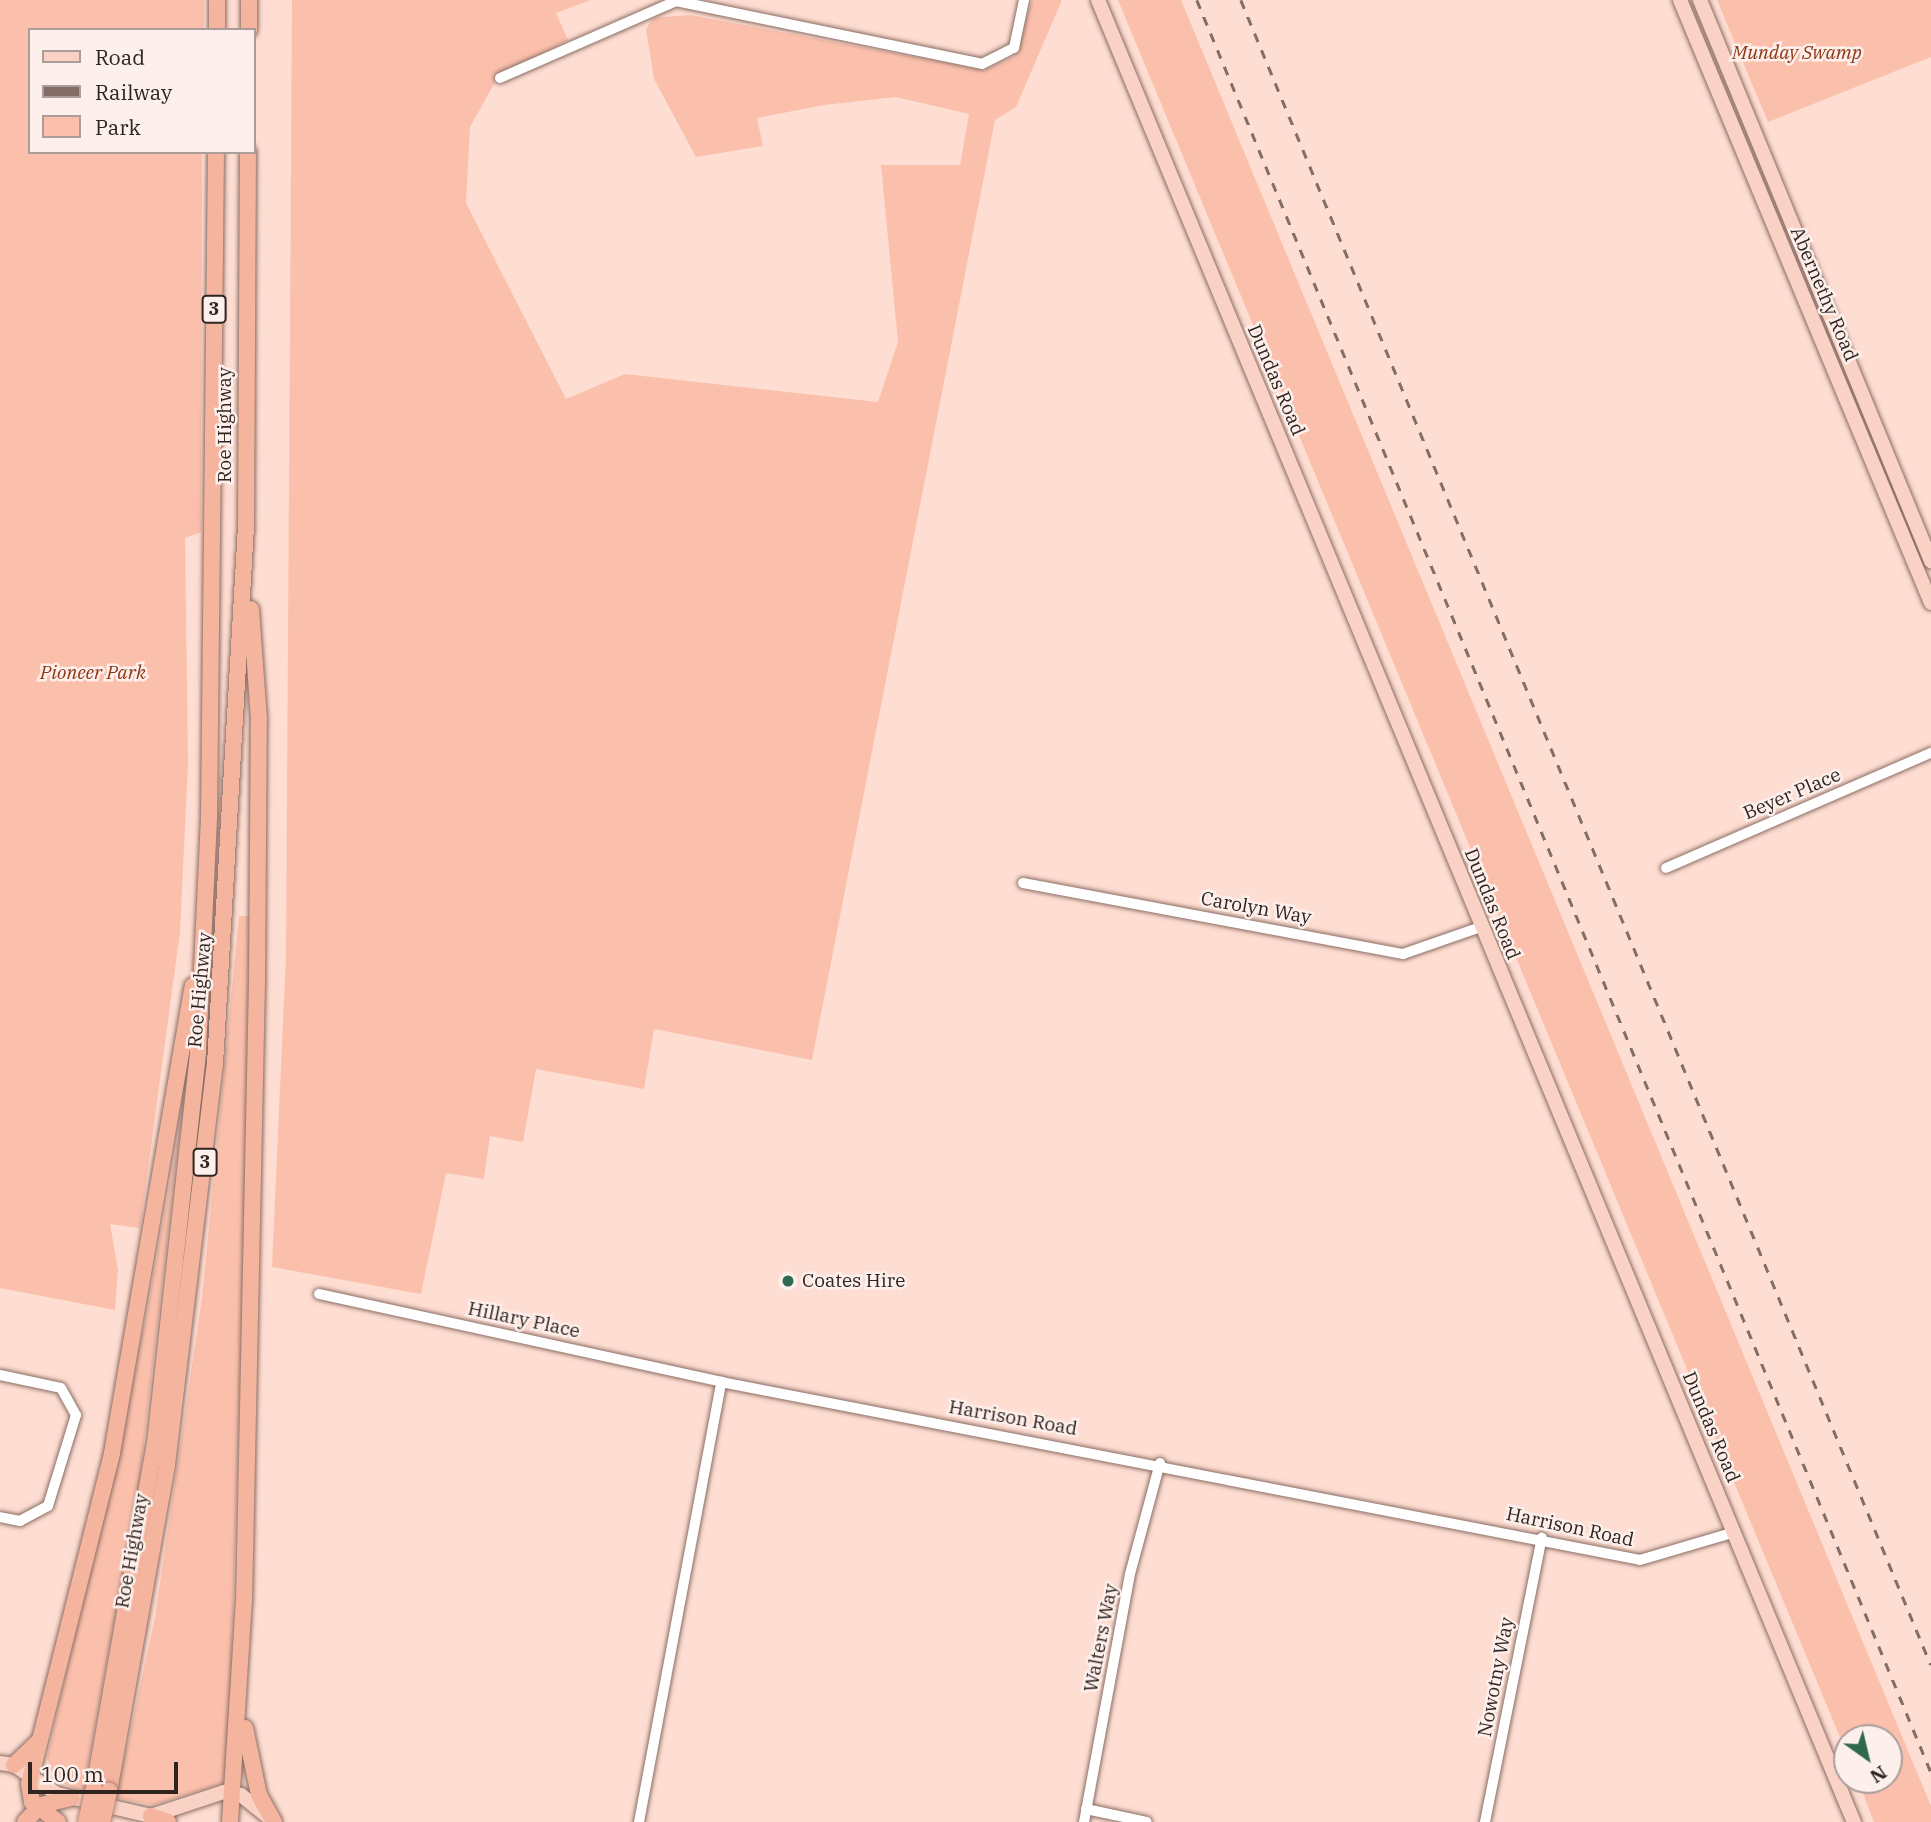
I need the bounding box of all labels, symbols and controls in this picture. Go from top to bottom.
legend [28,28,256,154]
park label: Munday Swamp [1732,42,1862,64]
text: Road [95,43,145,71]
text: Railway [95,78,172,106]
text: Park [95,113,141,141]
street label: Abernethy Road [1785,223,1863,365]
road number: 3 [200,295,228,324]
street label: Dundas Road [1242,321,1310,439]
street label: Roe Highway [214,367,236,483]
park label: Pioneer Park [40,662,146,684]
street label: Beyer Place [1740,763,1844,825]
street label: Dundas Road [1459,845,1525,963]
street label: Carolyn Way [1199,887,1313,929]
street label: Roe Highway [184,931,216,1049]
road number: 3 [191,1148,219,1176]
place label: Coates Hire [802,1270,905,1292]
marker: Coates Hire [780,1273,796,1289]
street label: Hillary Place [466,1297,582,1343]
street label: Dundas Road [1677,1368,1745,1486]
street label: Harrison Road [947,1395,1079,1441]
street label: Roe Highway [111,1492,153,1610]
street label: Harrison Road [1504,1502,1636,1552]
street label: Walters Way [1079,1582,1123,1694]
street label: Nowotny Way [1473,1615,1519,1739]
north arrow [1833,1724,1903,1794]
scale bar [32,1748,182,1792]
text: 100 m [41,1760,104,1788]
text: N [1866,1761,1892,1789]

